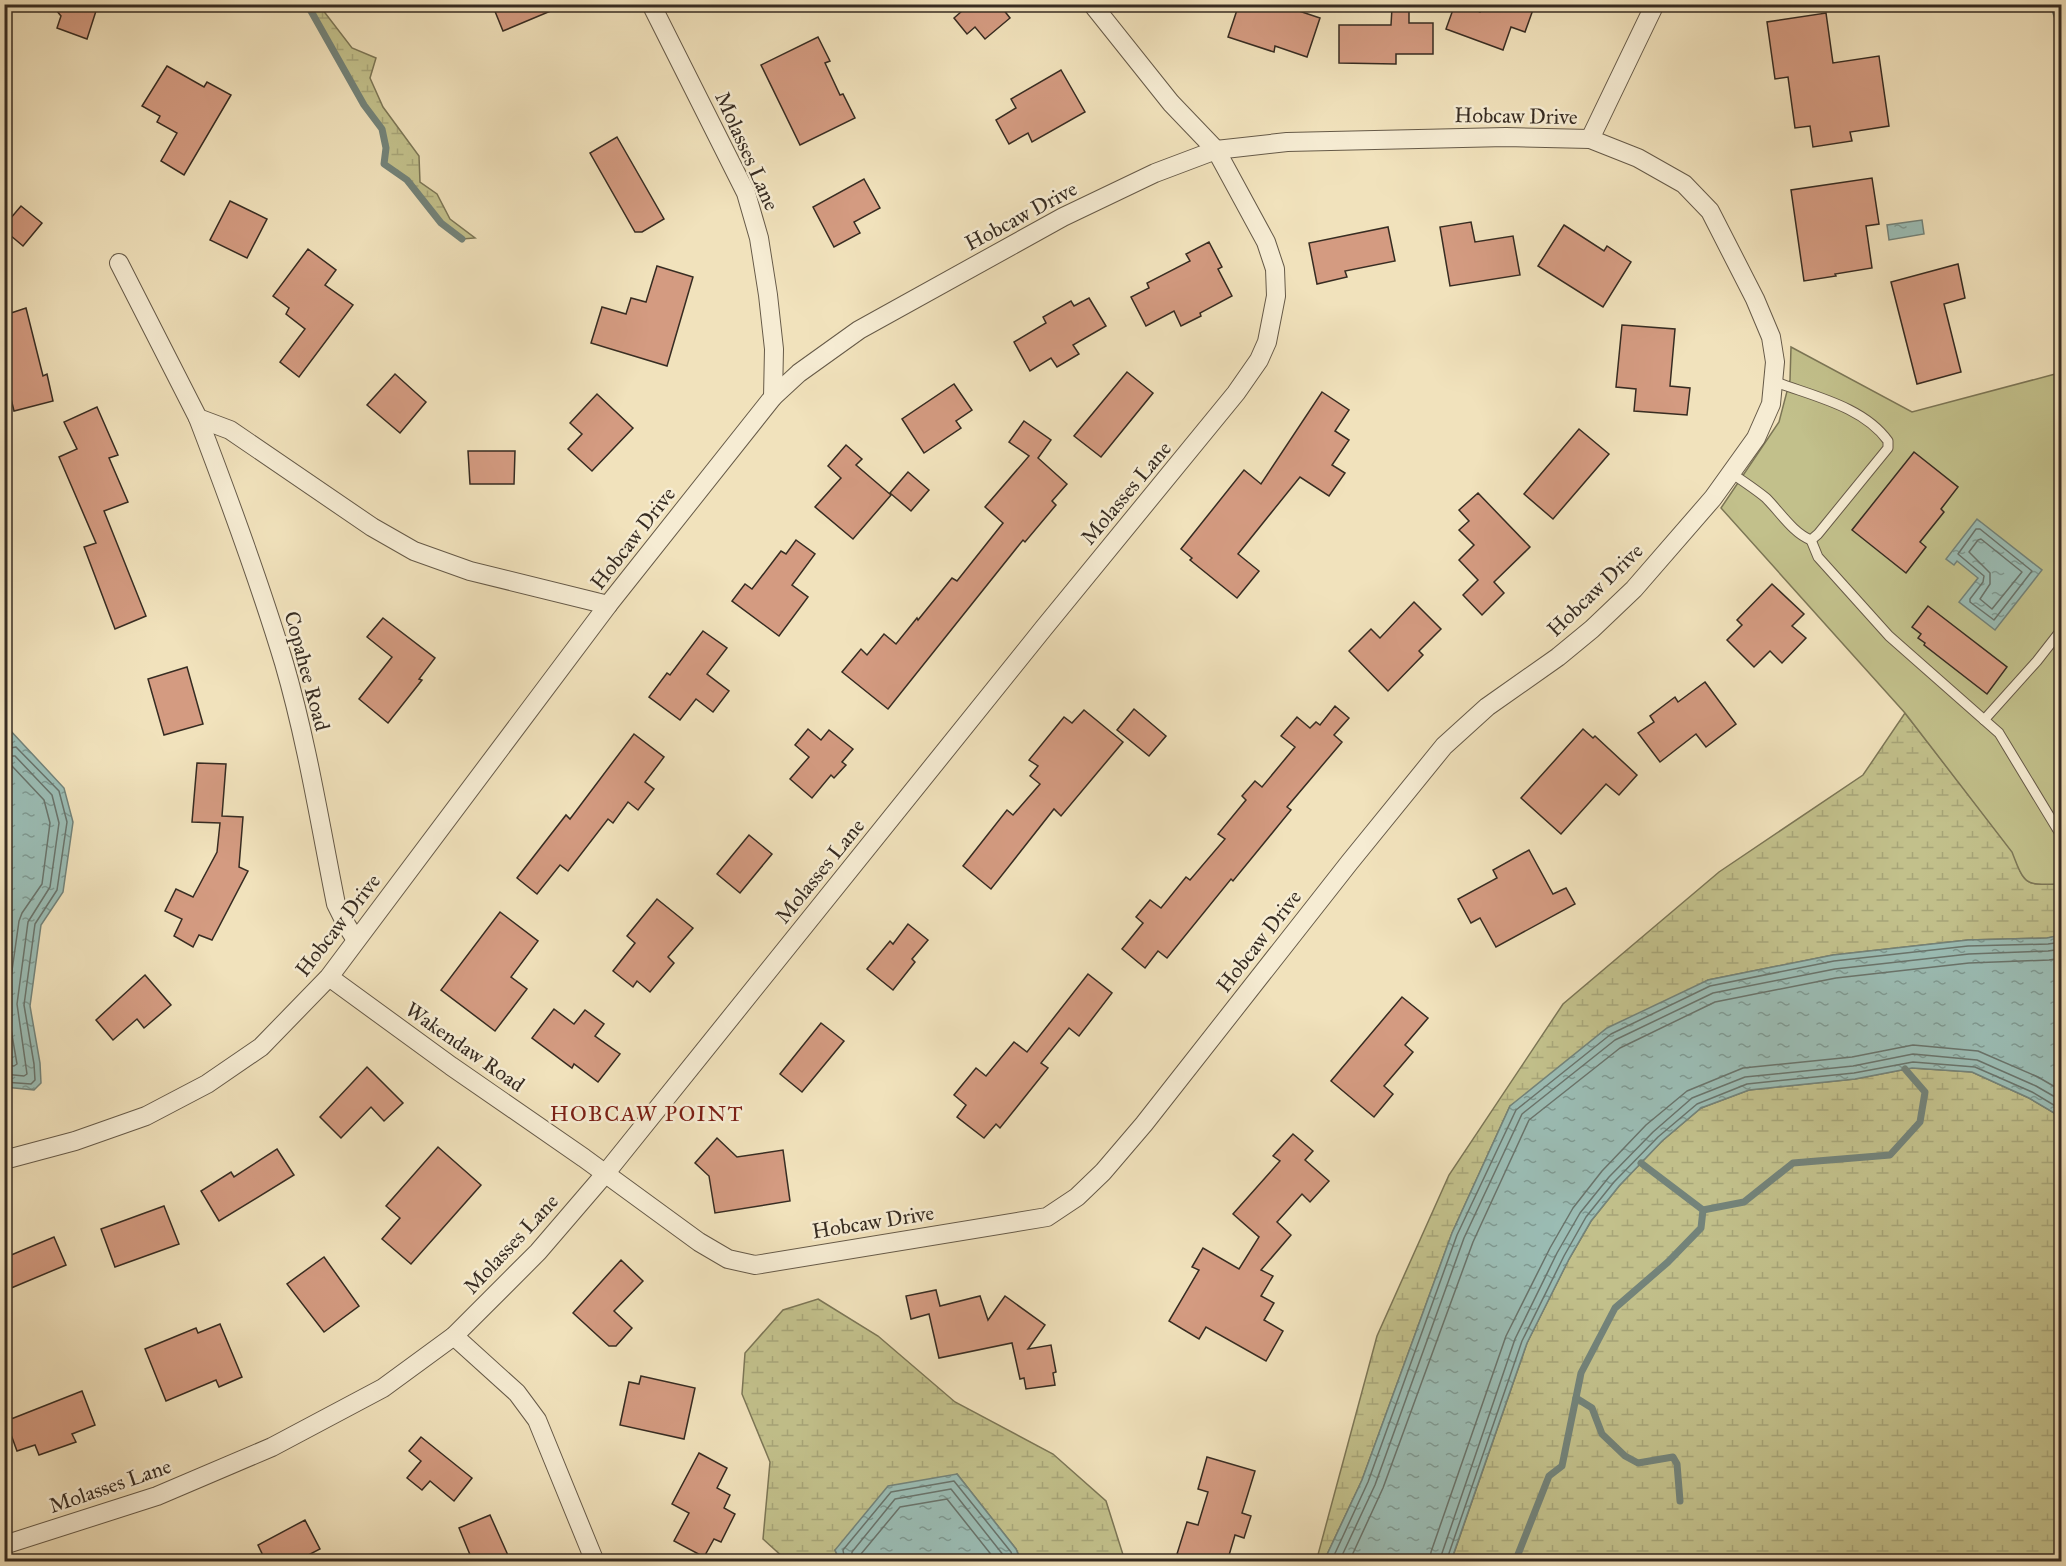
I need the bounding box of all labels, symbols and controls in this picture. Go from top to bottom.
street label: Molasses Lane [709,88,785,215]
street label: Hobcaw Drive [1454,102,1578,130]
street label: Hobcaw Drive [960,175,1082,256]
street label: Molasses Lane [1075,436,1177,550]
street label: Hobcaw Drive [585,481,681,595]
street label: Hobcaw Drive [1542,538,1649,642]
street label: Copahee Road [279,608,336,734]
street label: Molasses Lane [770,813,870,929]
street label: Hobcaw Drive [290,868,386,982]
street label: Hobcaw Drive [1211,884,1307,998]
street label: Wakendaw Road [400,996,530,1098]
district label: HOBCAW POINT [550,1100,744,1127]
street label: Molasses Lane [458,1188,564,1299]
street label: Hobcaw Drive [810,1199,936,1244]
street label: Molasses Lane [46,1453,175,1519]

